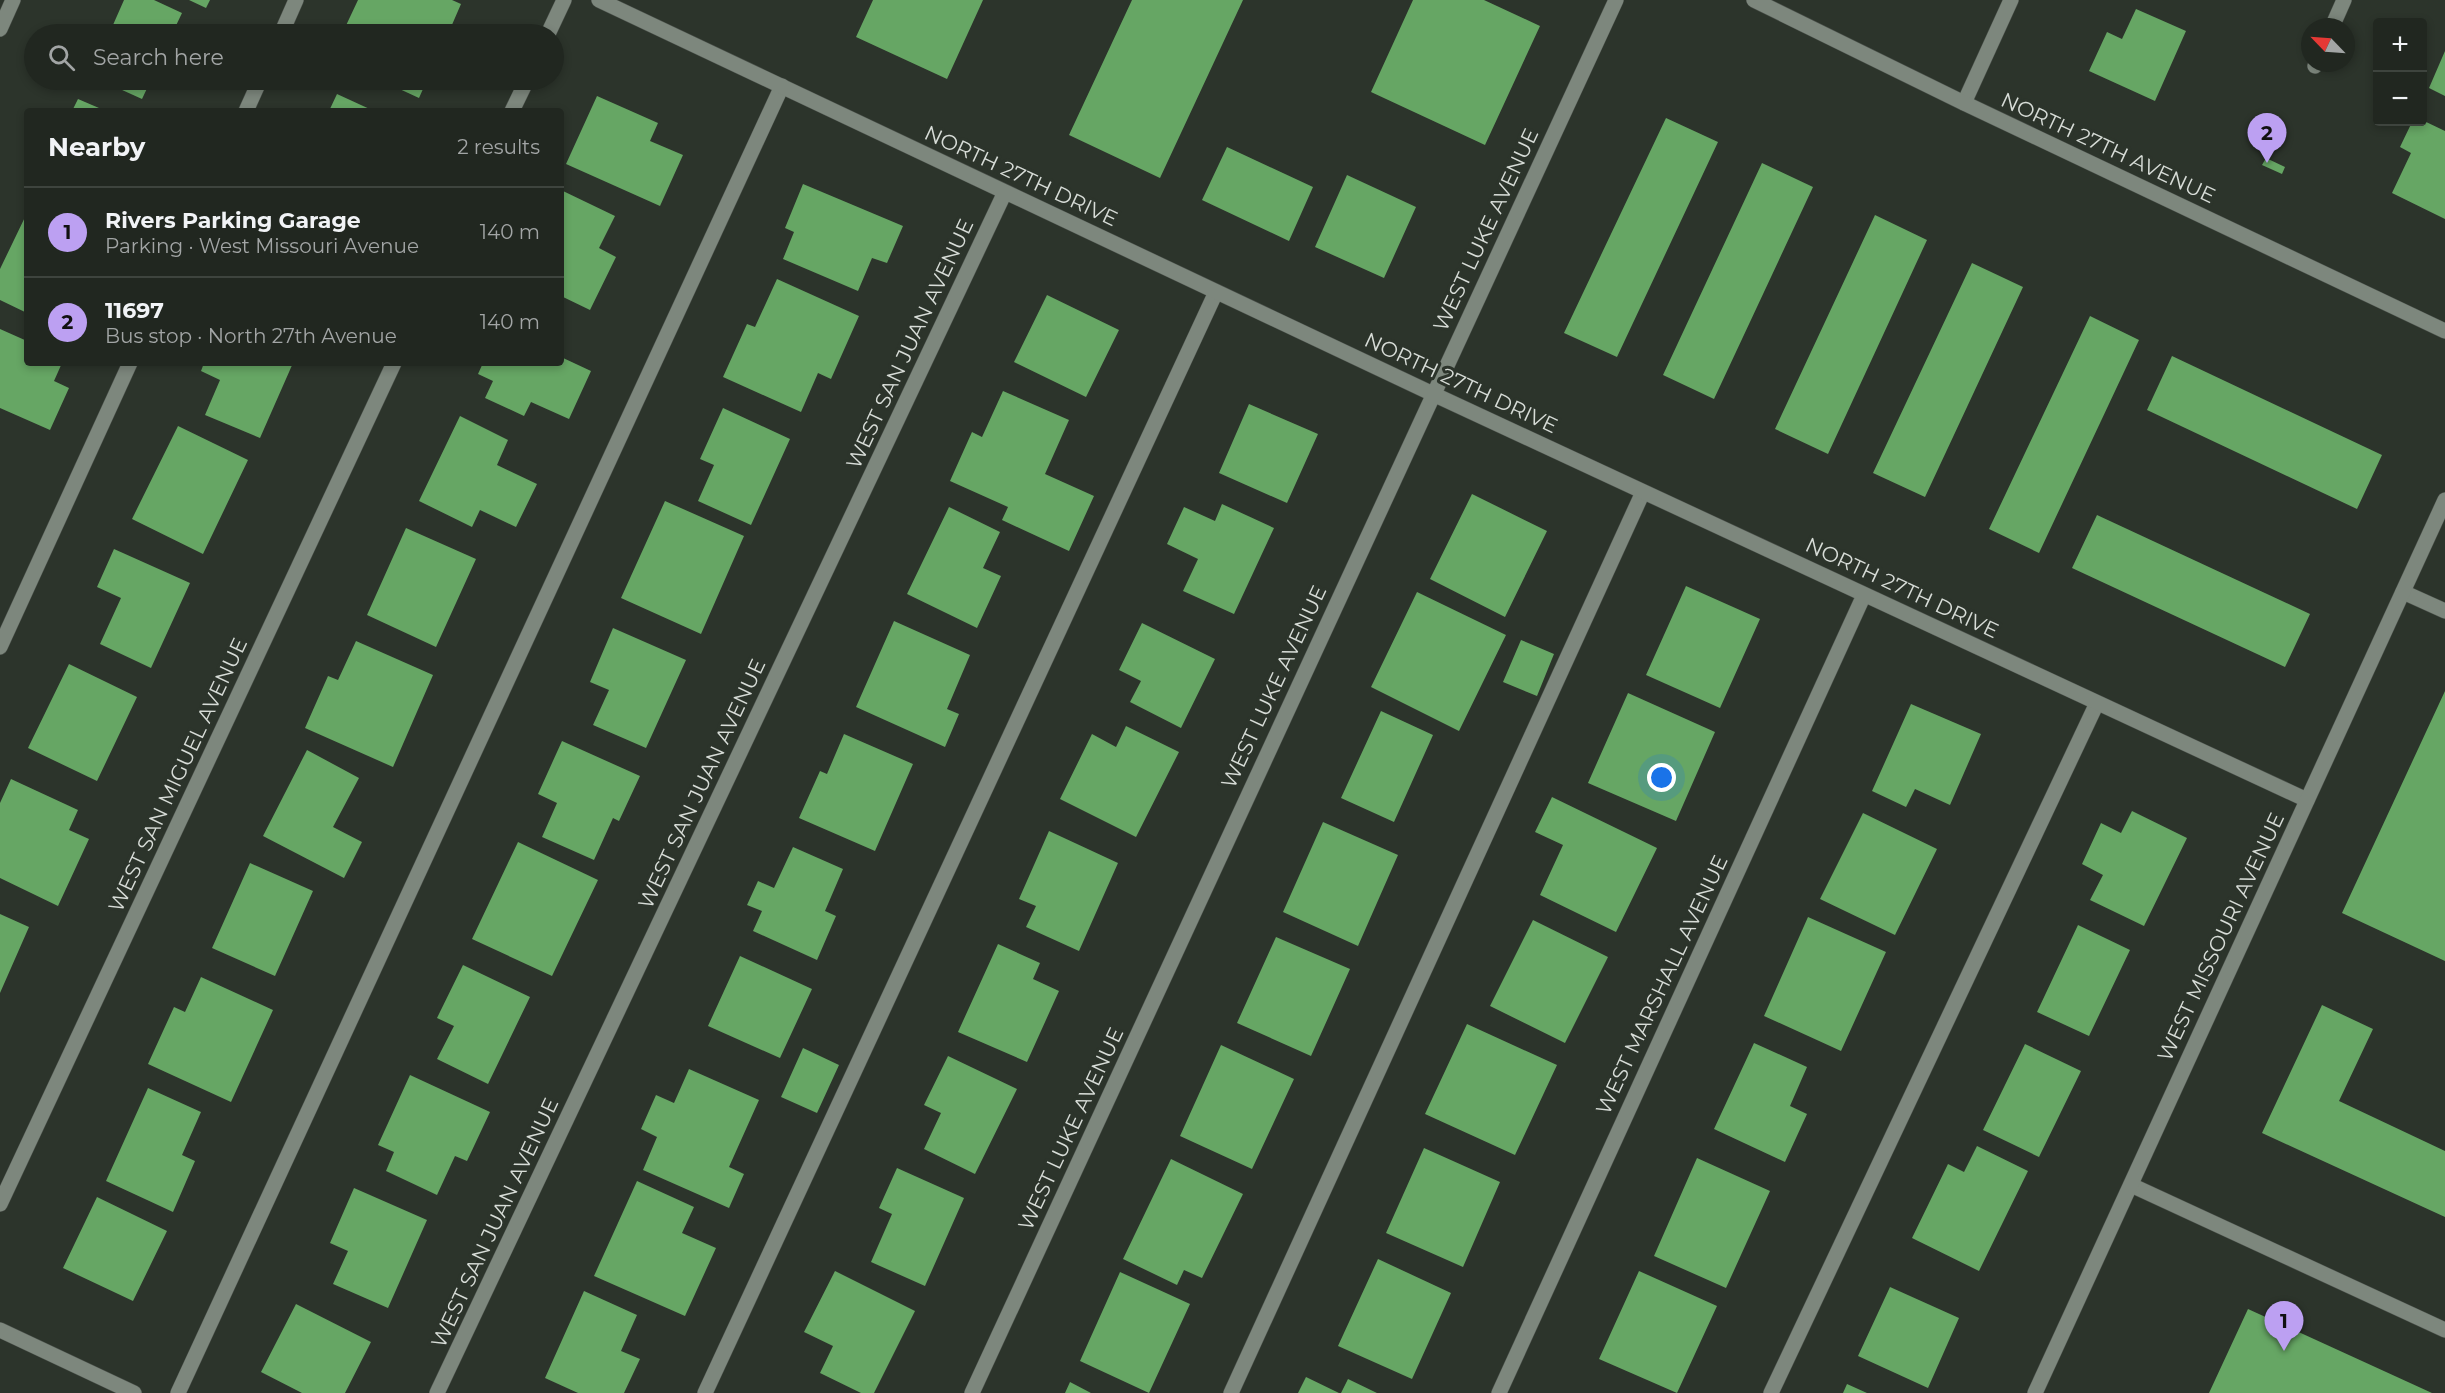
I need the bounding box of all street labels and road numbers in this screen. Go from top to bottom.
street label: NORTH 27TH AVENUE [1997,87,2219,208]
street label: NORTH 27TH DRIVE [921,120,1122,231]
street label: WEST LUKE AVENUE [1428,124,1544,335]
street label: WEST SAN JUAN AVENUE [841,215,979,473]
street label: NORTH 27TH DRIVE [1361,327,1562,438]
street label: NORTH 27TH DRIVE [1802,532,2003,643]
street label: WEST LUKE AVENUE [1216,581,1332,792]
street label: WEST SAN MIGUEL AVENUE [103,634,252,916]
street label: WEST SAN JUAN AVENUE [633,655,771,913]
street label: WEST MISSOURI AVENUE [2152,809,2289,1065]
street label: WEST MARSHALL AVENUE [1590,851,1733,1118]
street label: WEST LUKE AVENUE [1013,1023,1129,1234]
street label: WEST SAN JUAN AVENUE [426,1094,564,1352]

